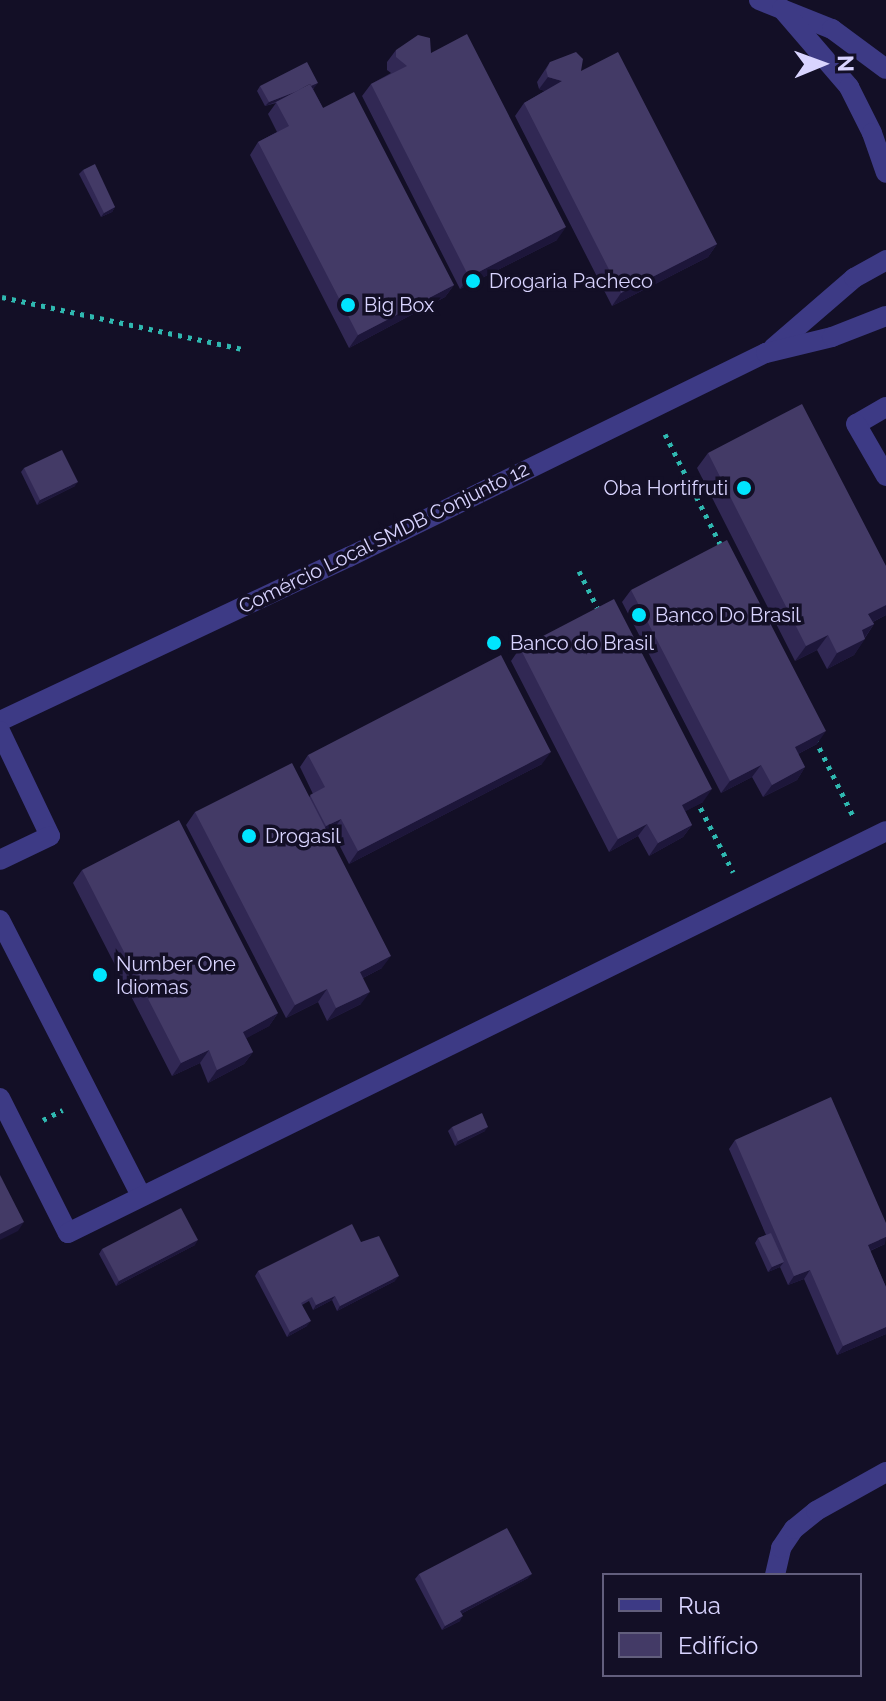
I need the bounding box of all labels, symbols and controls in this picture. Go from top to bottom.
north arrow [782,24,862,104]
text: N [833,55,859,72]
place label: Drogaria Pacheco [489,269,653,293]
marker: Drogaria Pacheco [464,272,482,290]
place label: Big Box [364,293,434,317]
marker: Big Box [339,296,357,314]
street label: Comércio Local SMDB Conjunto 12 [235,457,533,619]
place label: Oba Hortifruti [604,476,728,500]
marker: Oba Hortifruti [735,479,753,497]
place label: Banco Do Brasil [655,603,801,627]
marker: Banco Do Brasil [630,606,648,624]
place label: Banco do Brasil [510,631,654,655]
marker: Banco do Brasil [485,634,503,652]
place label: Drogasil [265,824,341,848]
marker: Drogasil [240,827,258,845]
place label: Number One Idiomas [116,952,236,999]
marker: Number One Idiomas [91,966,109,984]
legend [602,1573,862,1677]
text: Rua [678,1591,721,1620]
text: Edifício [678,1631,758,1660]

